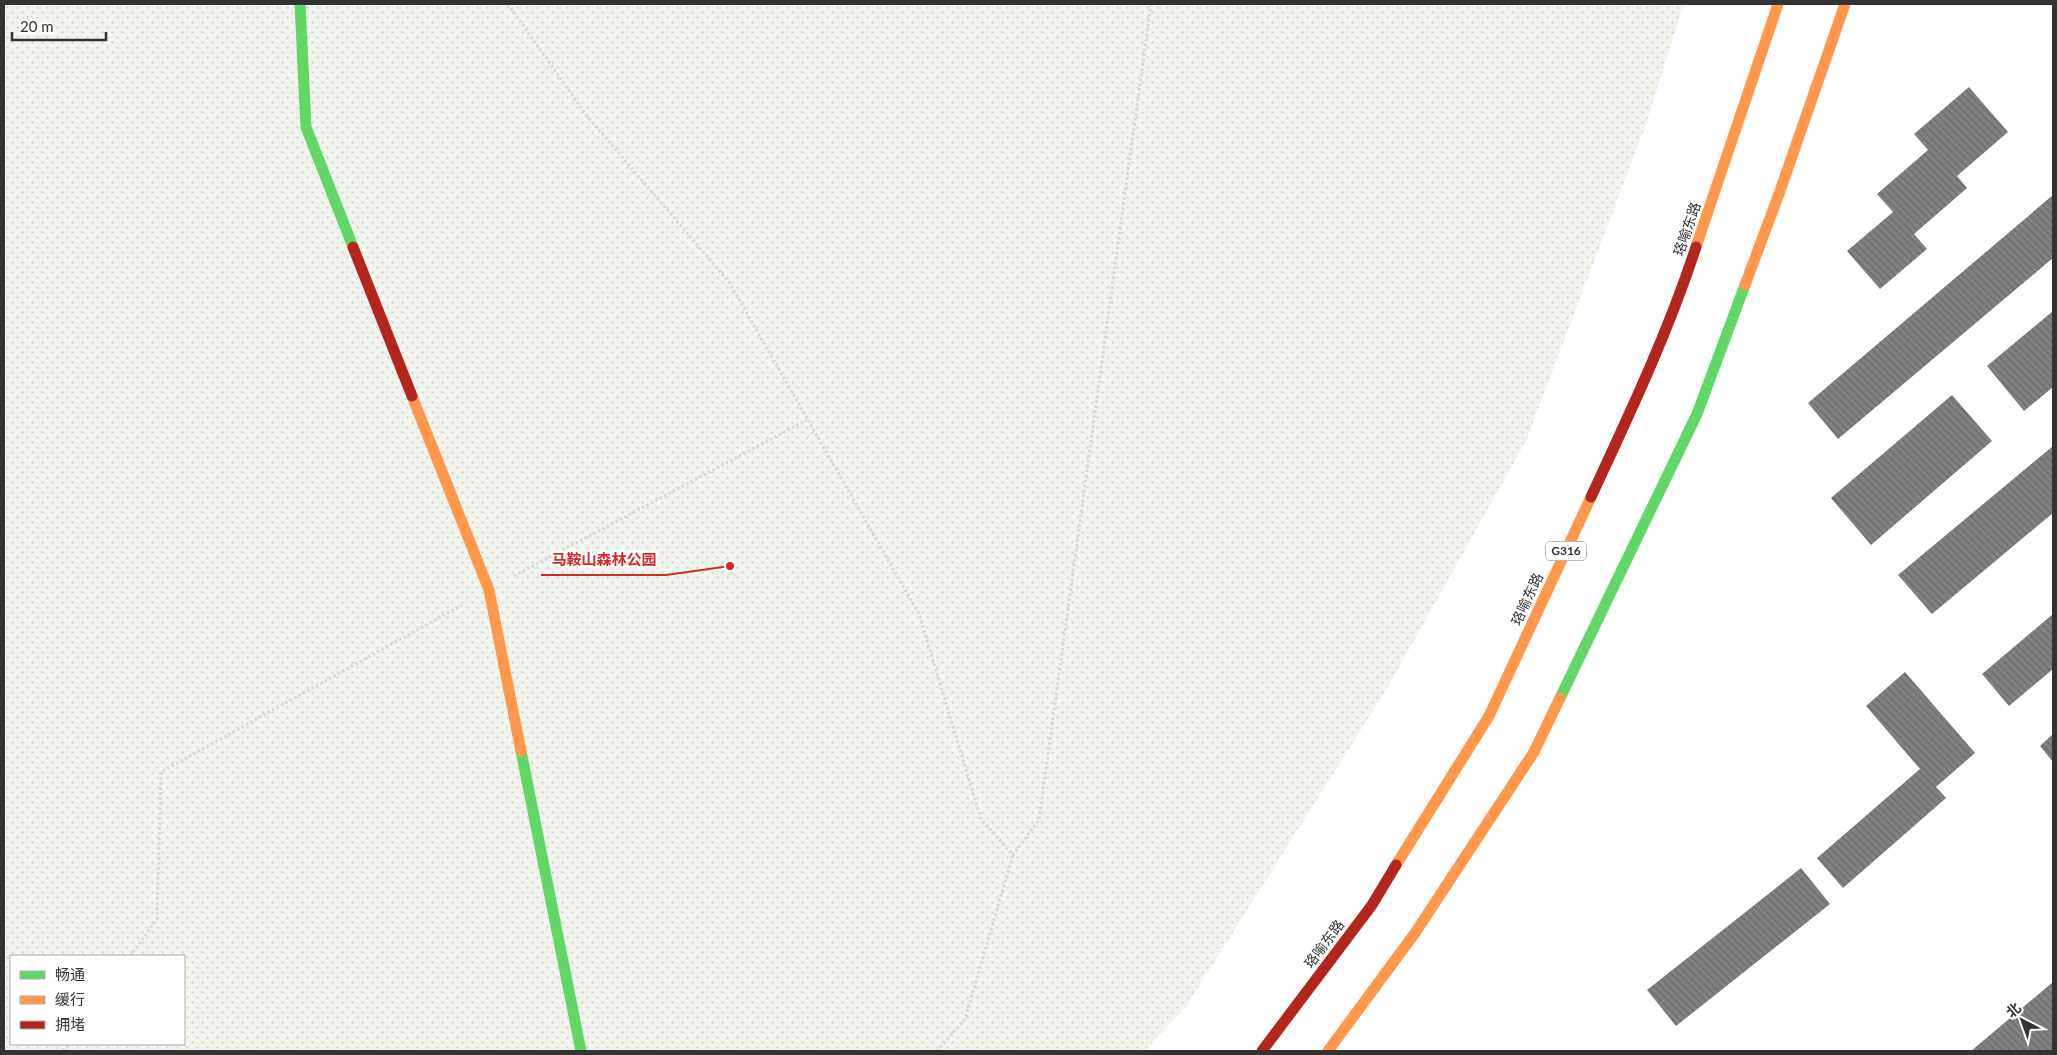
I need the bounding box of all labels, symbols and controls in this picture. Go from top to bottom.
scale bar [12,10,106,42]
text: 20 m [20,17,54,35]
street label: 珞喻东路 [1669,200,1704,258]
road number: G316 [1546,542,1586,560]
callout: 马鞍山森林公园 [541,545,666,575]
text: 马鞍山森林公园 [551,550,657,568]
street label: 珞喻东路 [1507,570,1546,628]
street label: 珞喻东路 [1300,916,1347,971]
legend [10,955,185,1045]
text: 畅通 [55,965,85,983]
text: 缓行 [55,990,85,1008]
north arrow [1997,995,2047,1045]
text: 北 [2002,999,2024,1021]
text: 拥堵 [55,1015,85,1033]

